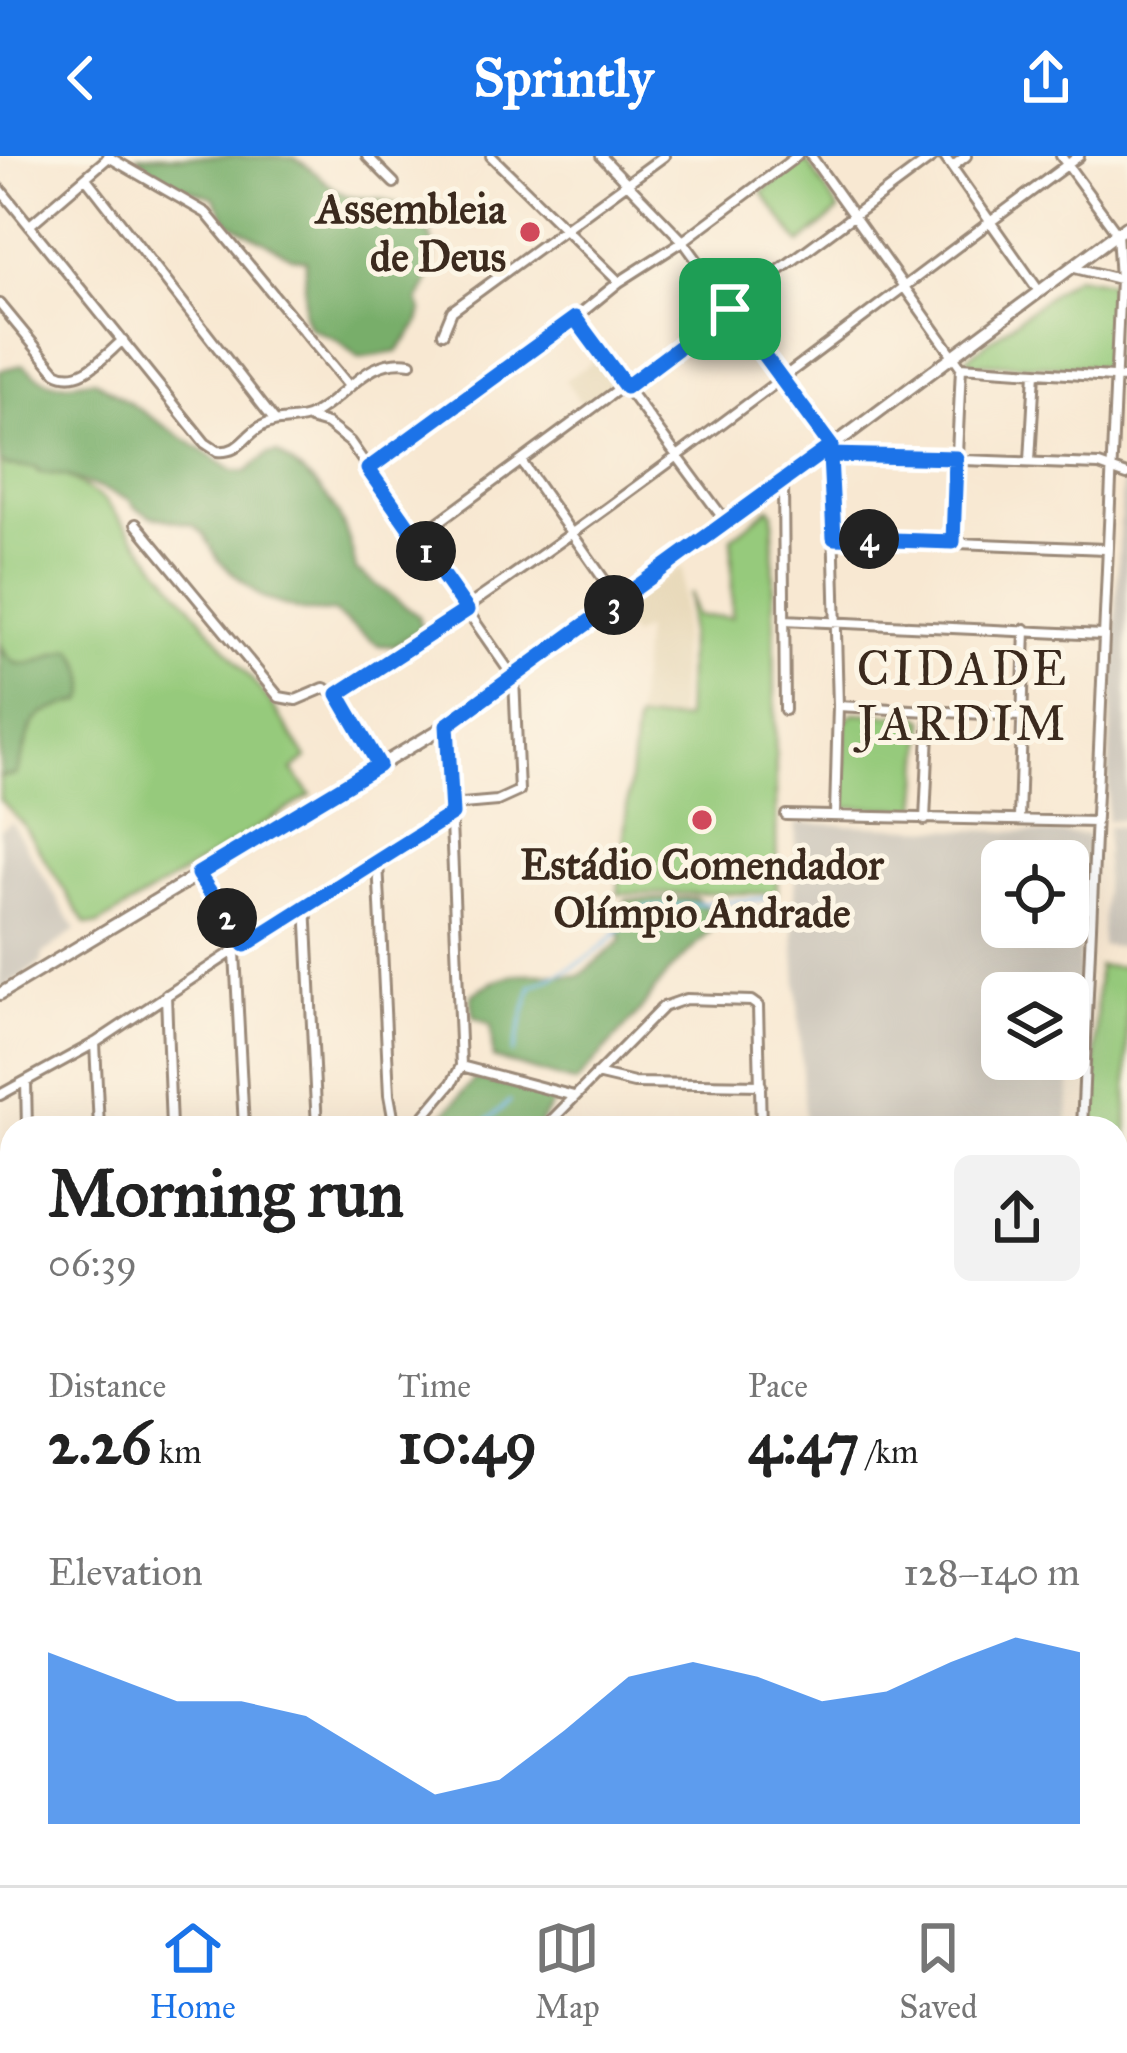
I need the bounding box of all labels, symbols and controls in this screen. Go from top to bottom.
icon: back [48,45,114,111]
text: Sprintly [473,45,654,111]
icon: share [1013,45,1079,111]
place label: Assembleia de Deus [313,183,507,283]
marker: Assembleia de Deus [517,219,543,245]
pin [679,258,781,360]
icon: arrive [697,276,763,342]
pin: 4 [839,509,899,569]
text: 4 [860,519,878,559]
pin: 1 [396,521,456,581]
text: 1 [419,531,433,571]
pin: 3 [584,575,644,635]
text: 3 [607,585,621,625]
district label: CIDADE JARDIM [853,639,1069,753]
marker: Estádio Comendador Olímpio Andrade [689,807,715,833]
place label: Estádio Comendador Olímpio Andrade [520,839,885,939]
map controls [981,840,1089,1080]
button: locate [981,840,1089,948]
pin: 2 [197,888,257,948]
text: 2 [219,898,235,938]
button: layers [981,972,1089,1080]
text: Morning run [48,1153,404,1234]
button: share [954,1155,1080,1281]
text: 06:39 [48,1239,137,1287]
text: Distance [48,1366,166,1406]
text: Time [398,1366,471,1406]
text: Pace [748,1366,808,1406]
text: 2.26 [48,1406,152,1479]
text: 10:49 [398,1406,537,1479]
text: 4:47 [748,1406,859,1479]
text: km [152,1432,202,1472]
text: /km [859,1432,918,1472]
text: Elevation [48,1548,203,1596]
text: 128–140 m [903,1548,1080,1596]
tab: Home [149,1915,236,2027]
tab: Map [534,1915,600,2027]
tab: Saved [899,1915,978,2027]

